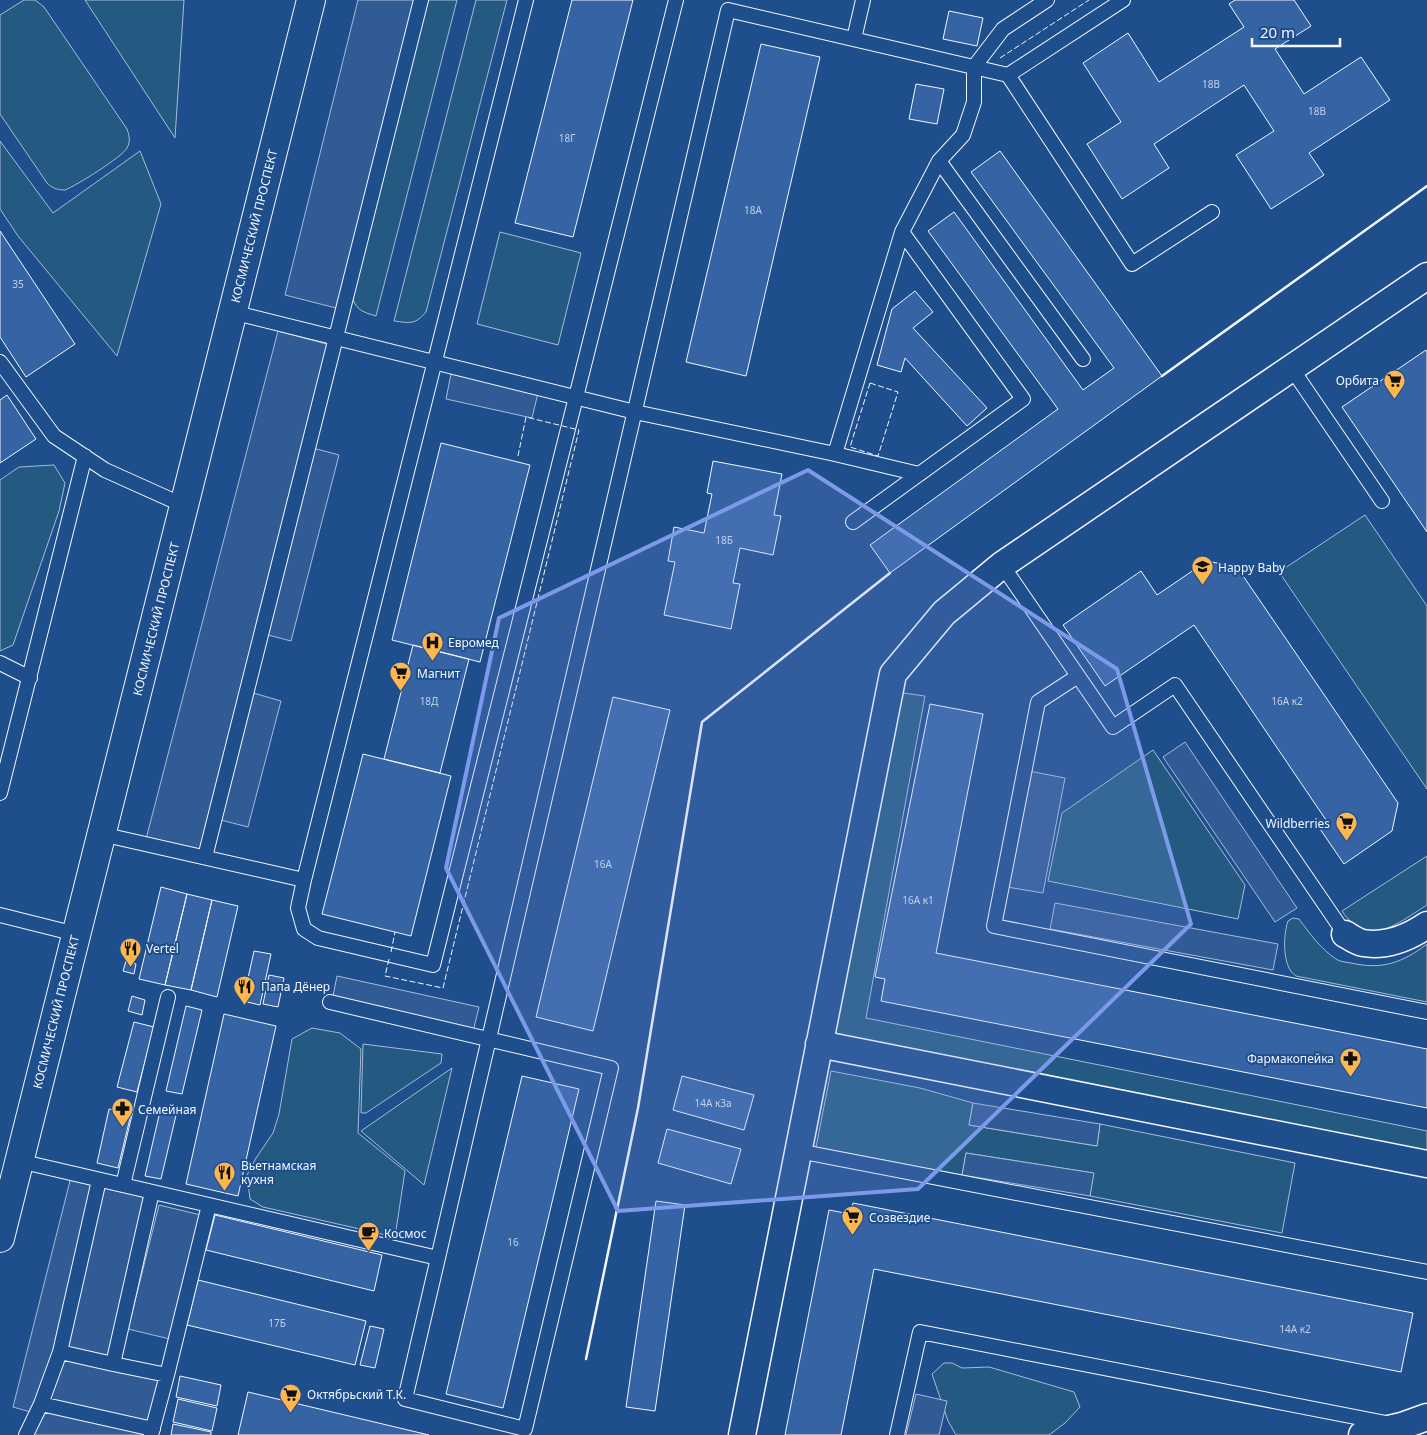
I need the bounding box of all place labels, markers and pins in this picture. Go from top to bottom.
supermarket icon: Орбита [1383,368,1407,399]
place label: Орбита [1336,372,1379,389]
school or university icon: Happy Baby [1190,555,1214,586]
place label: Happy Baby [1218,559,1286,576]
hospital icon: Евромед [420,630,444,661]
place label: Евромед [448,634,500,651]
supermarket icon: Магнит [389,661,413,692]
place label: Магнит [417,665,461,682]
supermarket icon: Wildberries [1334,811,1358,842]
place label: Wildberries [1266,815,1330,832]
restaurant icon: Vertel [118,936,142,967]
place label: Vertel [146,940,179,957]
restaurant icon: Папа Дёнер [233,974,257,1005]
place label: Папа Дёнер [261,978,330,995]
pharmacy icon: Фармакопейка [1338,1046,1362,1077]
place label: Фармакопейка [1247,1050,1334,1067]
pharmacy icon: Семейная [110,1097,134,1128]
place label: Семейная [138,1101,197,1118]
place label: Вьетнамская кухня [241,1157,316,1188]
restaurant icon: Вьетнамская кухня [213,1160,237,1191]
supermarket icon: Созвездие [841,1205,865,1236]
place label: Созвездие [869,1209,931,1226]
cafe icon: Космос [356,1221,380,1252]
place label: Космос [384,1225,427,1242]
supermarket icon: Октябрьский Т.К. [279,1382,303,1413]
place label: Октябрьский Т.К. [307,1386,406,1403]

